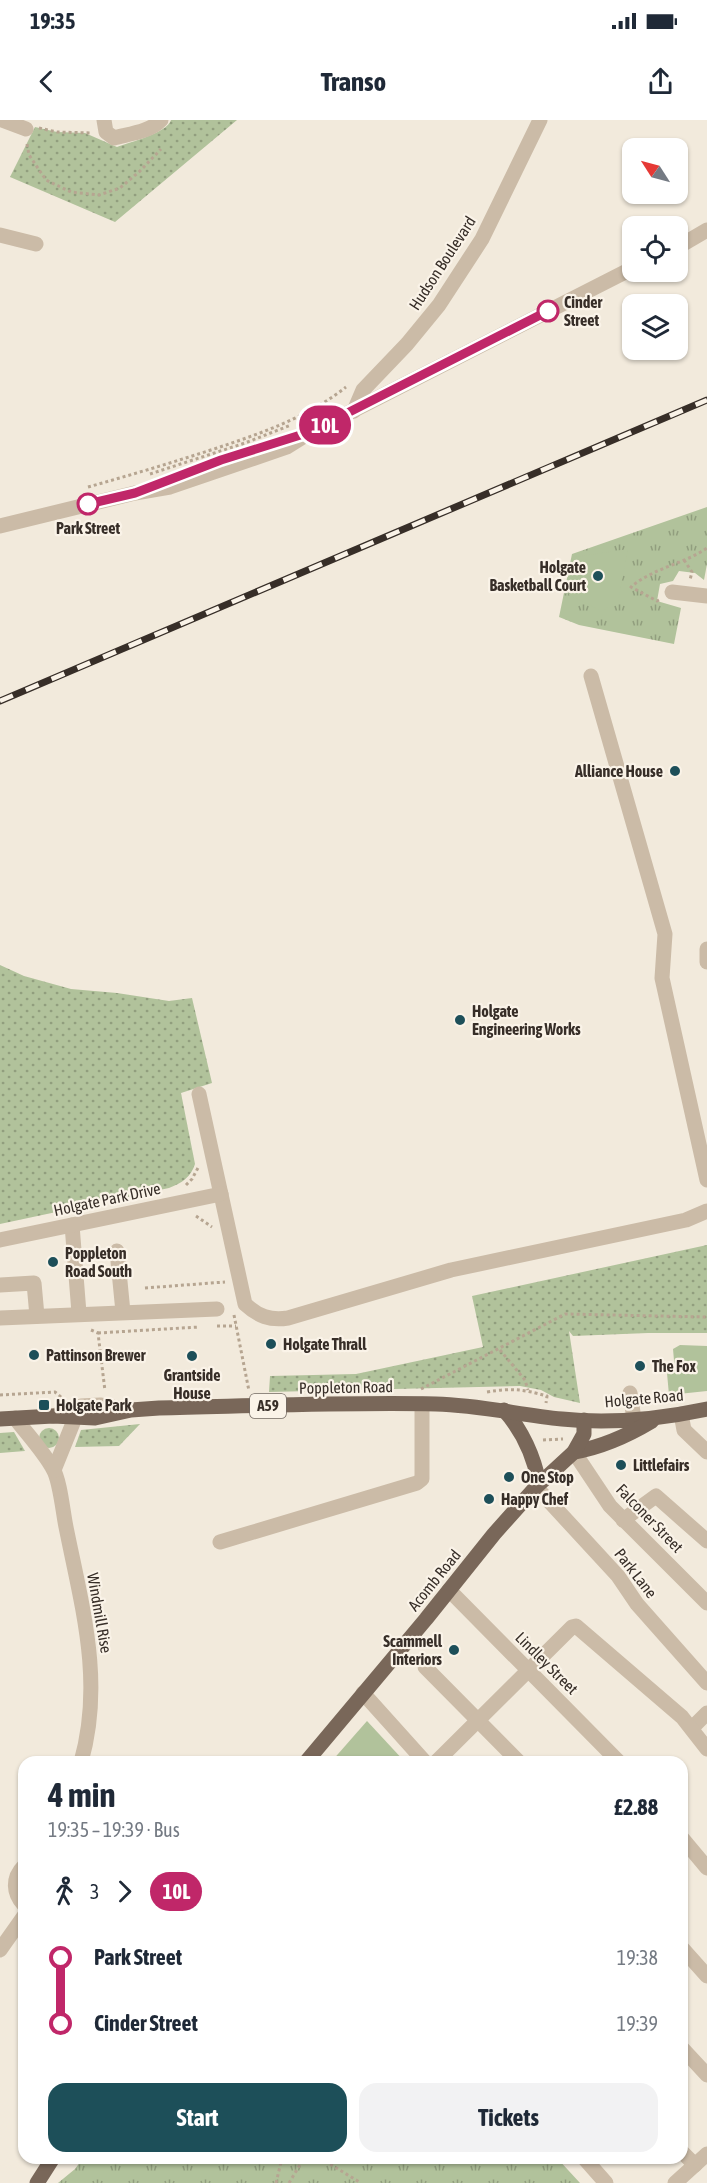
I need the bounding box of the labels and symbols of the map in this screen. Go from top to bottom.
north arrow [622,138,688,204]
street label: Hudson Boulevard [405,213,479,313]
place label: Cinder Street [564,293,602,329]
marker: Cinder Street [537,300,559,322]
line badge: 10L [290,406,360,444]
marker: Park Street [77,493,99,515]
place label: Park Street [56,519,120,537]
place label: Holgate Basketball Court [489,558,586,594]
marker: Holgate Basketball Court [591,569,605,583]
place label: Alliance House [574,762,663,780]
marker: Alliance House [668,764,682,778]
place label: Holgate Engineering Works [472,1002,581,1038]
marker: Holgate Engineering Works [453,1013,467,1027]
street label: Holgate Park Drive [52,1179,162,1220]
place label: Poppleton Road South [65,1244,132,1280]
marker: Poppleton Road South [46,1255,60,1269]
place label: Holgate Thrall [283,1335,367,1353]
marker: Holgate Thrall [264,1337,278,1351]
place label: Pattinson Brewer [46,1346,146,1364]
marker: Pattinson Brewer [27,1348,41,1362]
marker: Grantside House [185,1349,199,1363]
place label: The Fox [652,1357,696,1375]
marker: The Fox [633,1359,647,1373]
place label: Grantside House [164,1366,220,1402]
street label: Poppleton Road [299,1377,393,1398]
street label: Holgate Road [604,1386,684,1411]
road number: A59 [250,1394,286,1418]
place label: Holgate Park [56,1396,132,1414]
marker: Holgate Park [37,1398,51,1412]
place label: Littlefairs [633,1456,690,1474]
marker: Littlefairs [614,1458,628,1472]
place label: One Stop [521,1468,574,1486]
marker: One Stop [502,1470,516,1484]
street label: Falconer Street [613,1480,687,1556]
place label: Happy Chef [501,1490,569,1508]
marker: Happy Chef [482,1492,496,1506]
street label: Park Lane [611,1545,661,1601]
street label: Acomb Road [404,1546,464,1614]
street label: Windmill Rise [84,1572,116,1654]
street label: Lindley Street [512,1628,582,1699]
place label: Scammell Interiors [383,1632,443,1668]
marker: Scammell Interiors [447,1643,461,1657]

